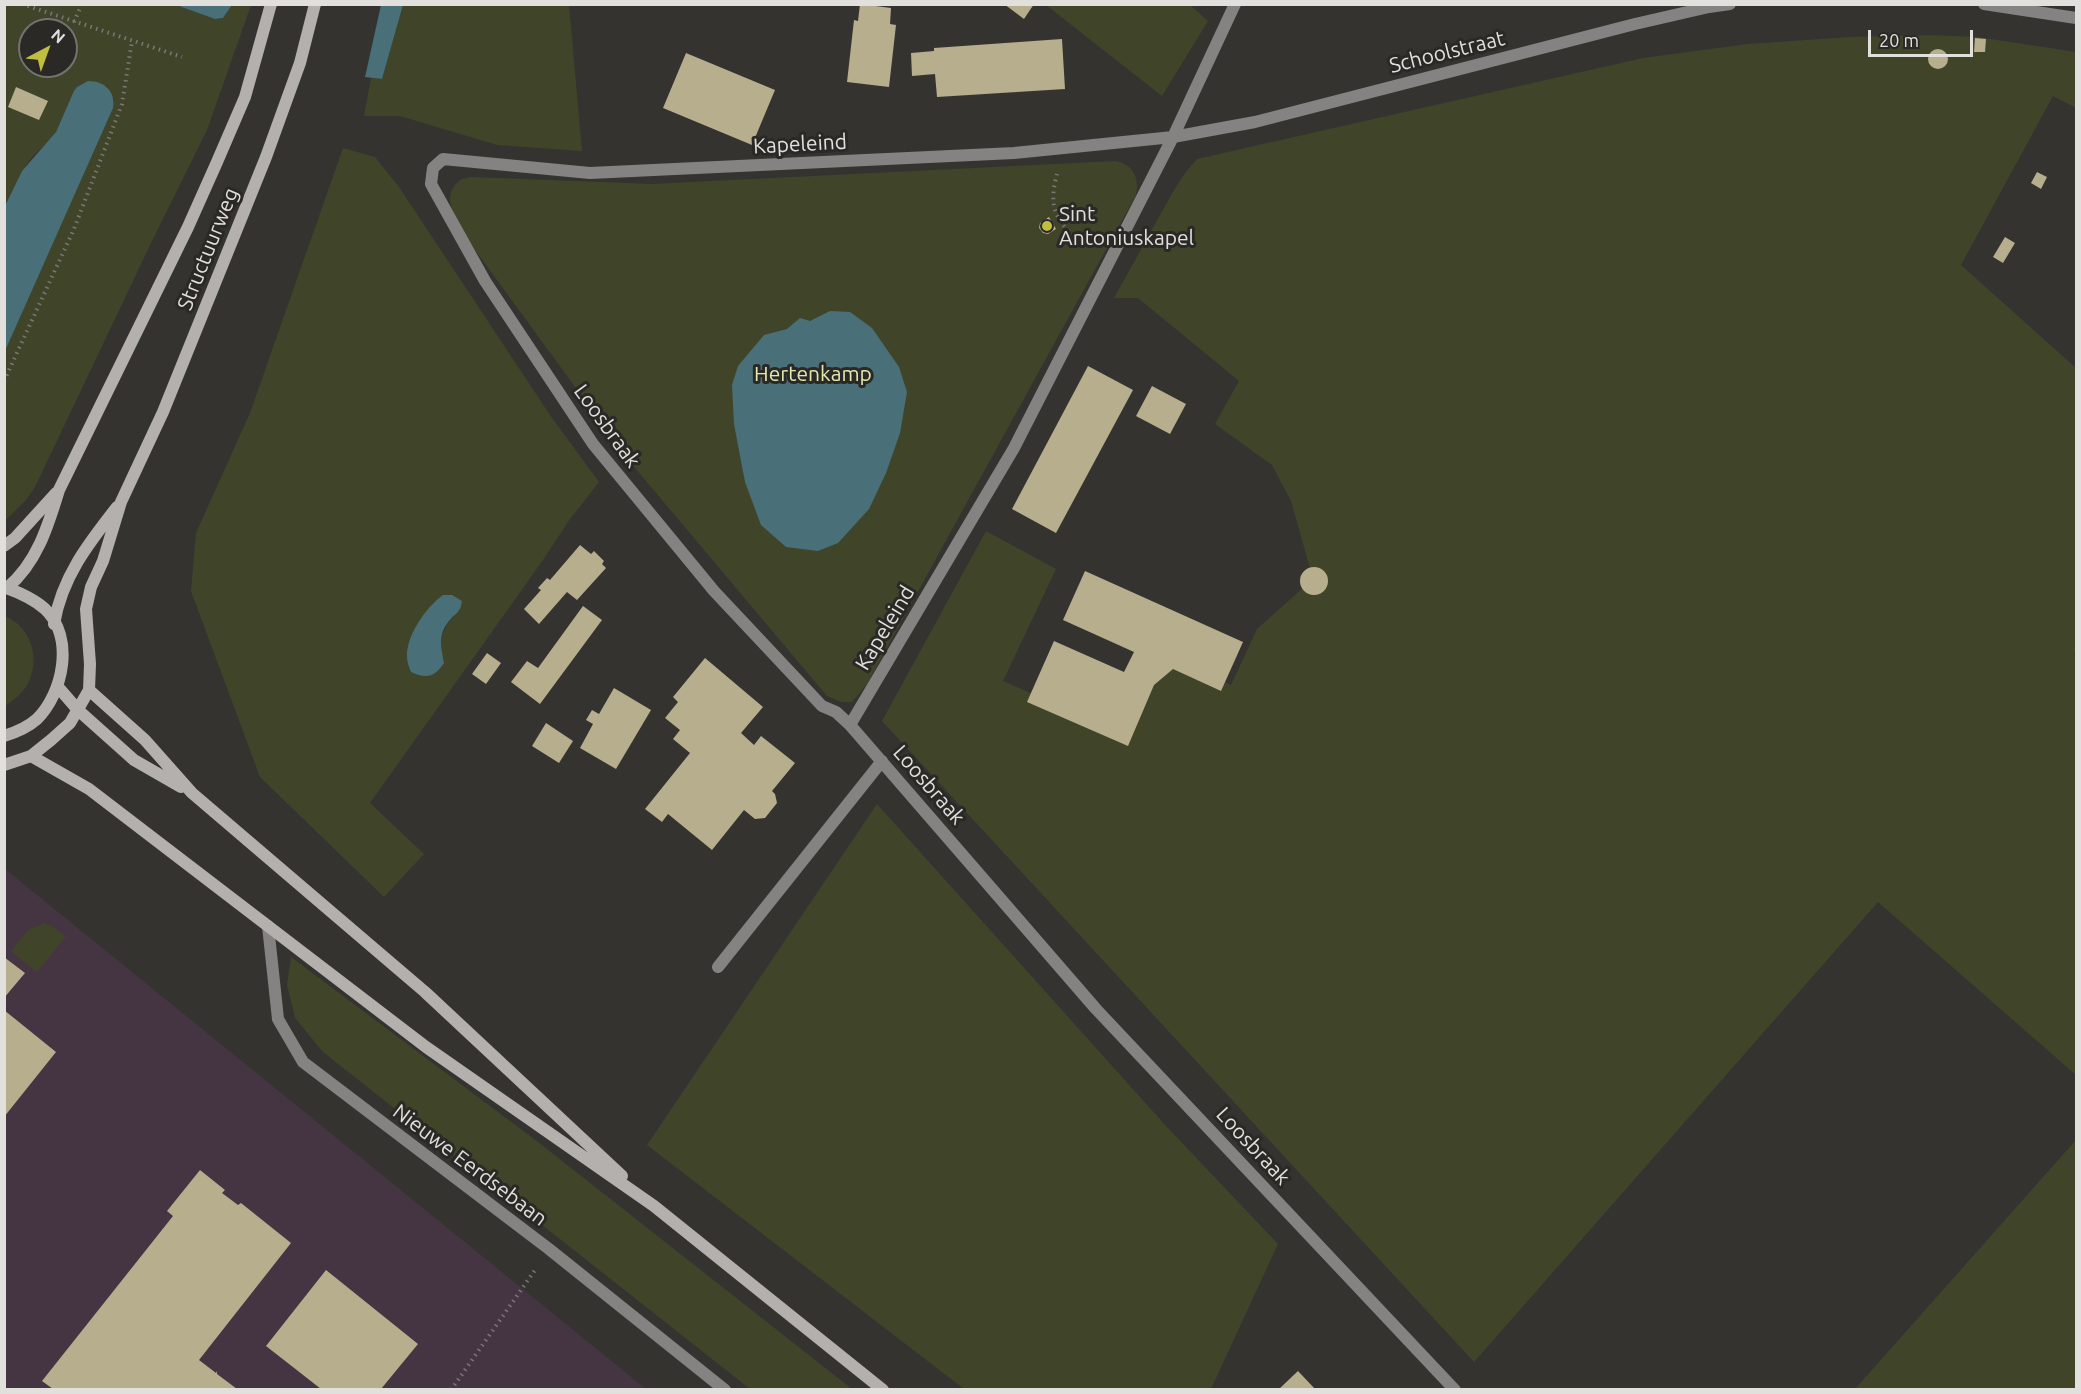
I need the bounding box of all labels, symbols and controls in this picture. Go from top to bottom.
north arrow [18,18,78,78]
scale bar [1871,18,1976,56]
text: N [48,25,69,47]
street label: Schoolstraat [1387,26,1507,78]
text: 20 m [1879,30,1919,50]
street label: Kapeleind [752,129,848,159]
street label: Structuurweg [172,184,244,314]
place label: Sint Antoniuskapel [1059,201,1194,251]
marker: Sint Antoniuskapel [1040,219,1054,233]
park label: Hertenkamp [754,361,872,387]
street label: Loosbraak [568,379,646,473]
street label: Kapeleind [850,581,920,675]
street label: Loosbraak [888,740,970,830]
street label: Nieuwe Eerdsebaan [388,1099,552,1231]
street label: Loosbraak [1211,1102,1295,1190]

